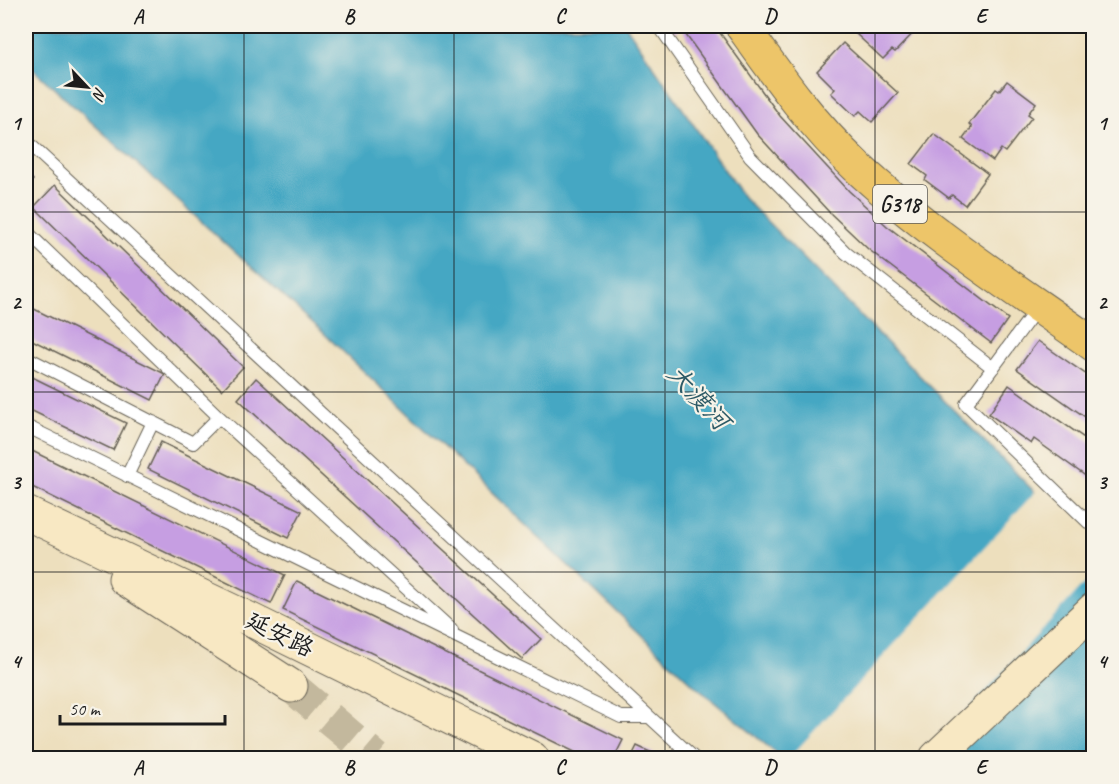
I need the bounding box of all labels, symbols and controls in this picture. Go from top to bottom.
text: A [133,4,145,29]
text: B [344,4,356,29]
text: C [555,4,567,29]
text: D [764,4,778,29]
text: E [976,4,990,29]
north arrow [57,57,117,117]
text: N [87,84,111,105]
text: 1 [12,111,23,136]
text: 1 [1098,111,1109,136]
road number: G318 [873,185,927,223]
text: 2 [12,290,23,315]
text: 2 [1098,290,1109,315]
water label: 大渡河 [660,358,740,440]
text: 3 [12,470,23,495]
text: 3 [1098,470,1109,495]
street label: 延安路 [241,605,319,663]
text: 4 [12,649,24,674]
text: 4 [1098,649,1110,674]
scale bar [60,688,225,726]
text: 50 m [69,698,102,720]
text: A [133,755,145,780]
text: B [344,755,356,780]
text: C [555,755,567,780]
text: D [764,755,778,780]
text: E [976,755,990,780]

